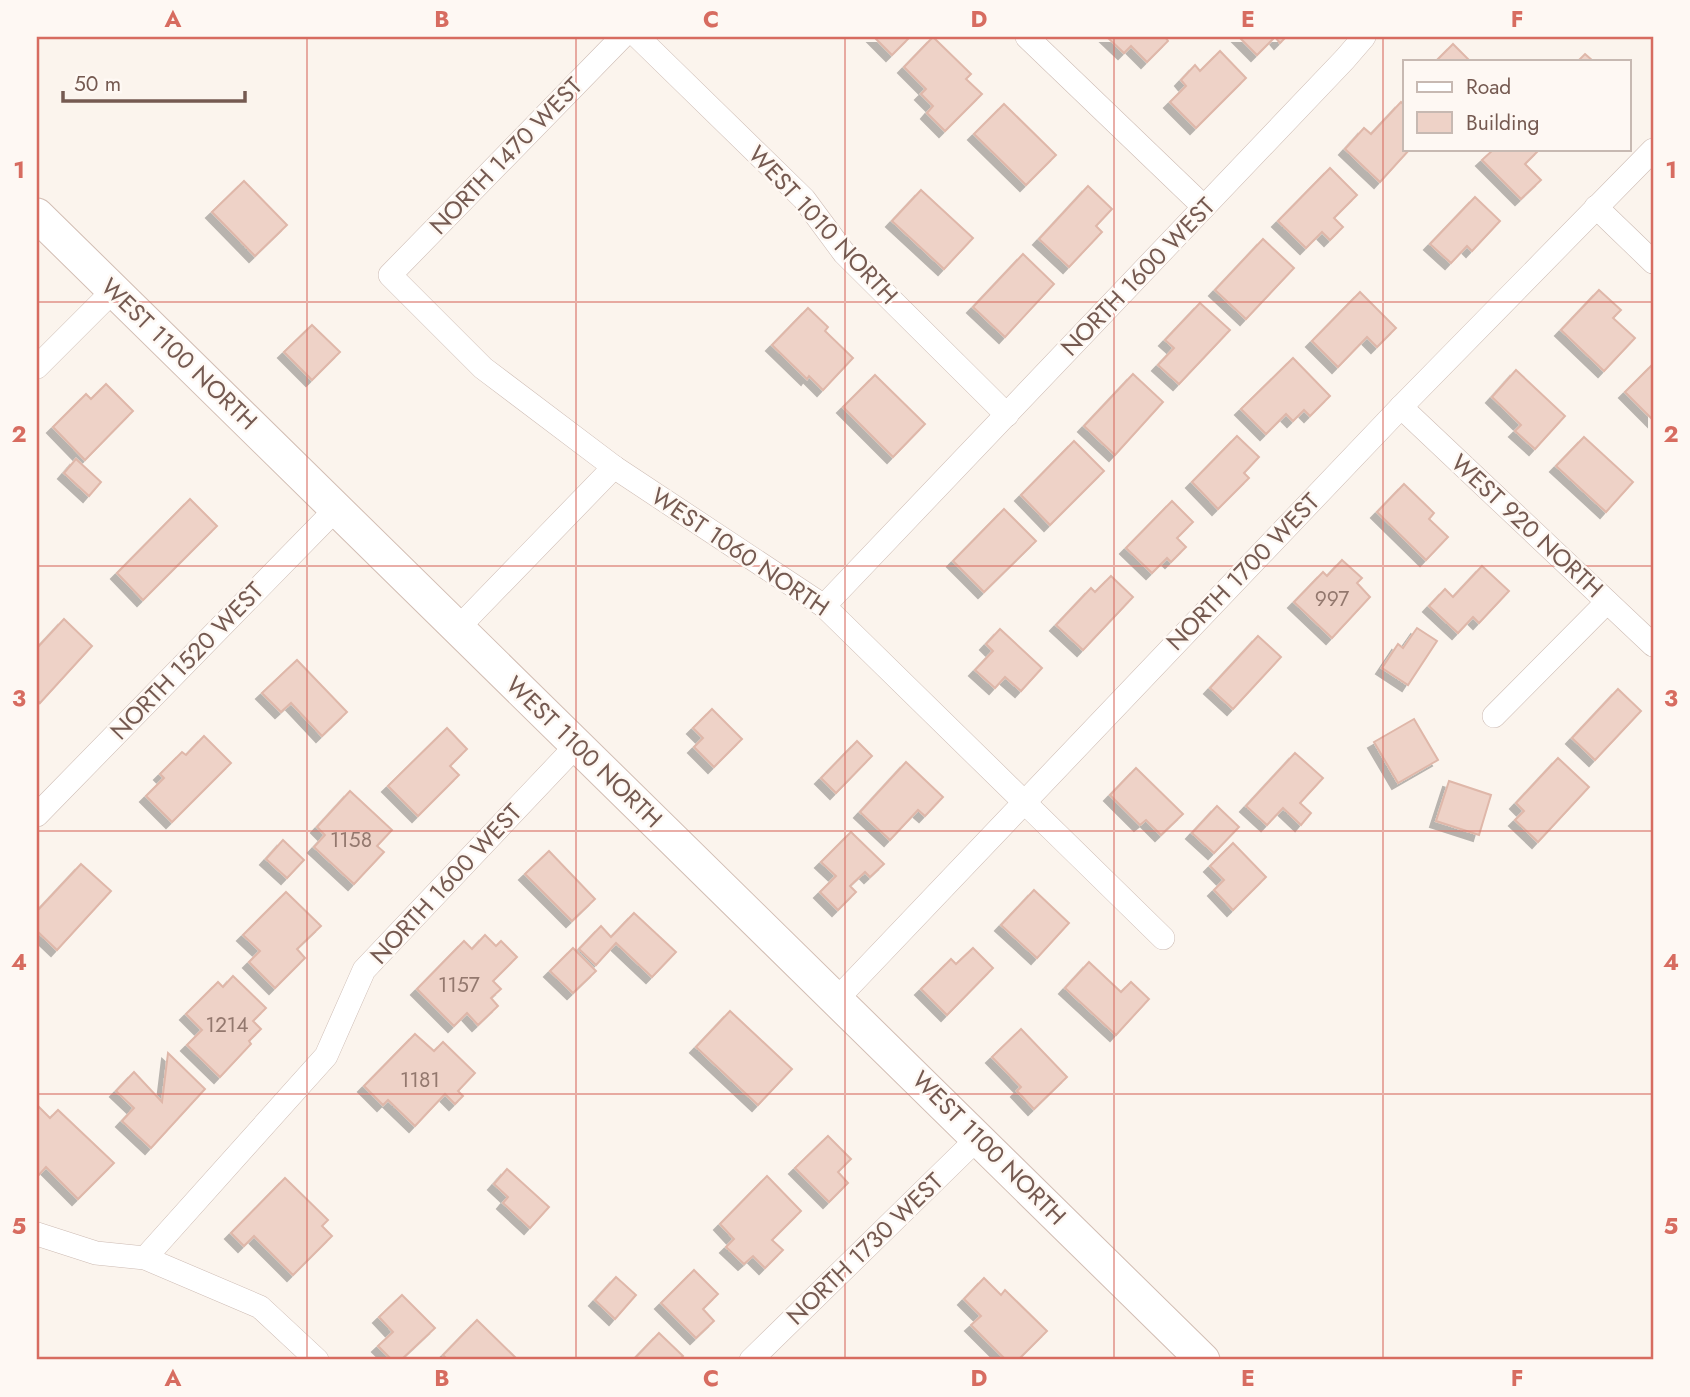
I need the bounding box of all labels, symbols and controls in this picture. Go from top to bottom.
text: A [164,2,182,36]
text: B [434,2,450,36]
text: C [703,2,719,36]
text: D [971,2,988,36]
text: E [1241,2,1255,36]
text: F [1511,2,1523,36]
scale bar [63,60,245,104]
legend [1403,60,1630,150]
text: 50 m [74,69,121,99]
street label: NORTH 1470 WEST [421,69,590,242]
text: Road [1466,72,1511,102]
text: Building [1466,108,1539,138]
street label: WEST 1010 NORTH [741,138,906,312]
text: 1 [13,153,25,187]
text: 1 [1665,153,1677,187]
street label: NORTH 1600 WEST [1053,190,1223,364]
street label: WEST 1100 NORTH [93,270,265,438]
text: 2 [11,417,27,451]
text: 2 [1663,417,1679,451]
street label: WEST 920 NORTH [1443,446,1611,606]
street label: WEST 1060 NORTH [644,479,836,624]
street label: NORTH 1700 WEST [1158,485,1327,658]
street label: NORTH 1520 WEST [102,574,271,747]
house number: 997 [1315,584,1349,614]
street label: WEST 1100 NORTH [498,668,670,836]
text: 3 [12,681,26,715]
text: 3 [1664,681,1678,715]
street label: NORTH 1600 WEST [362,796,530,972]
house number: 1158 [330,825,372,855]
text: 4 [11,945,27,979]
text: 4 [1663,945,1679,979]
house number: 1157 [438,970,480,1000]
house number: 1214 [205,1010,249,1040]
street label: WEST 1100 NORTH [904,1063,1074,1233]
house number: 1181 [400,1065,440,1095]
street label: NORTH 1730 WEST [778,1165,951,1333]
text: 5 [12,1209,26,1243]
text: 5 [1664,1209,1678,1243]
text: A [164,1361,182,1395]
text: B [434,1361,450,1395]
text: C [703,1361,719,1395]
text: D [971,1361,988,1395]
text: E [1241,1361,1255,1395]
text: F [1511,1361,1523,1395]

